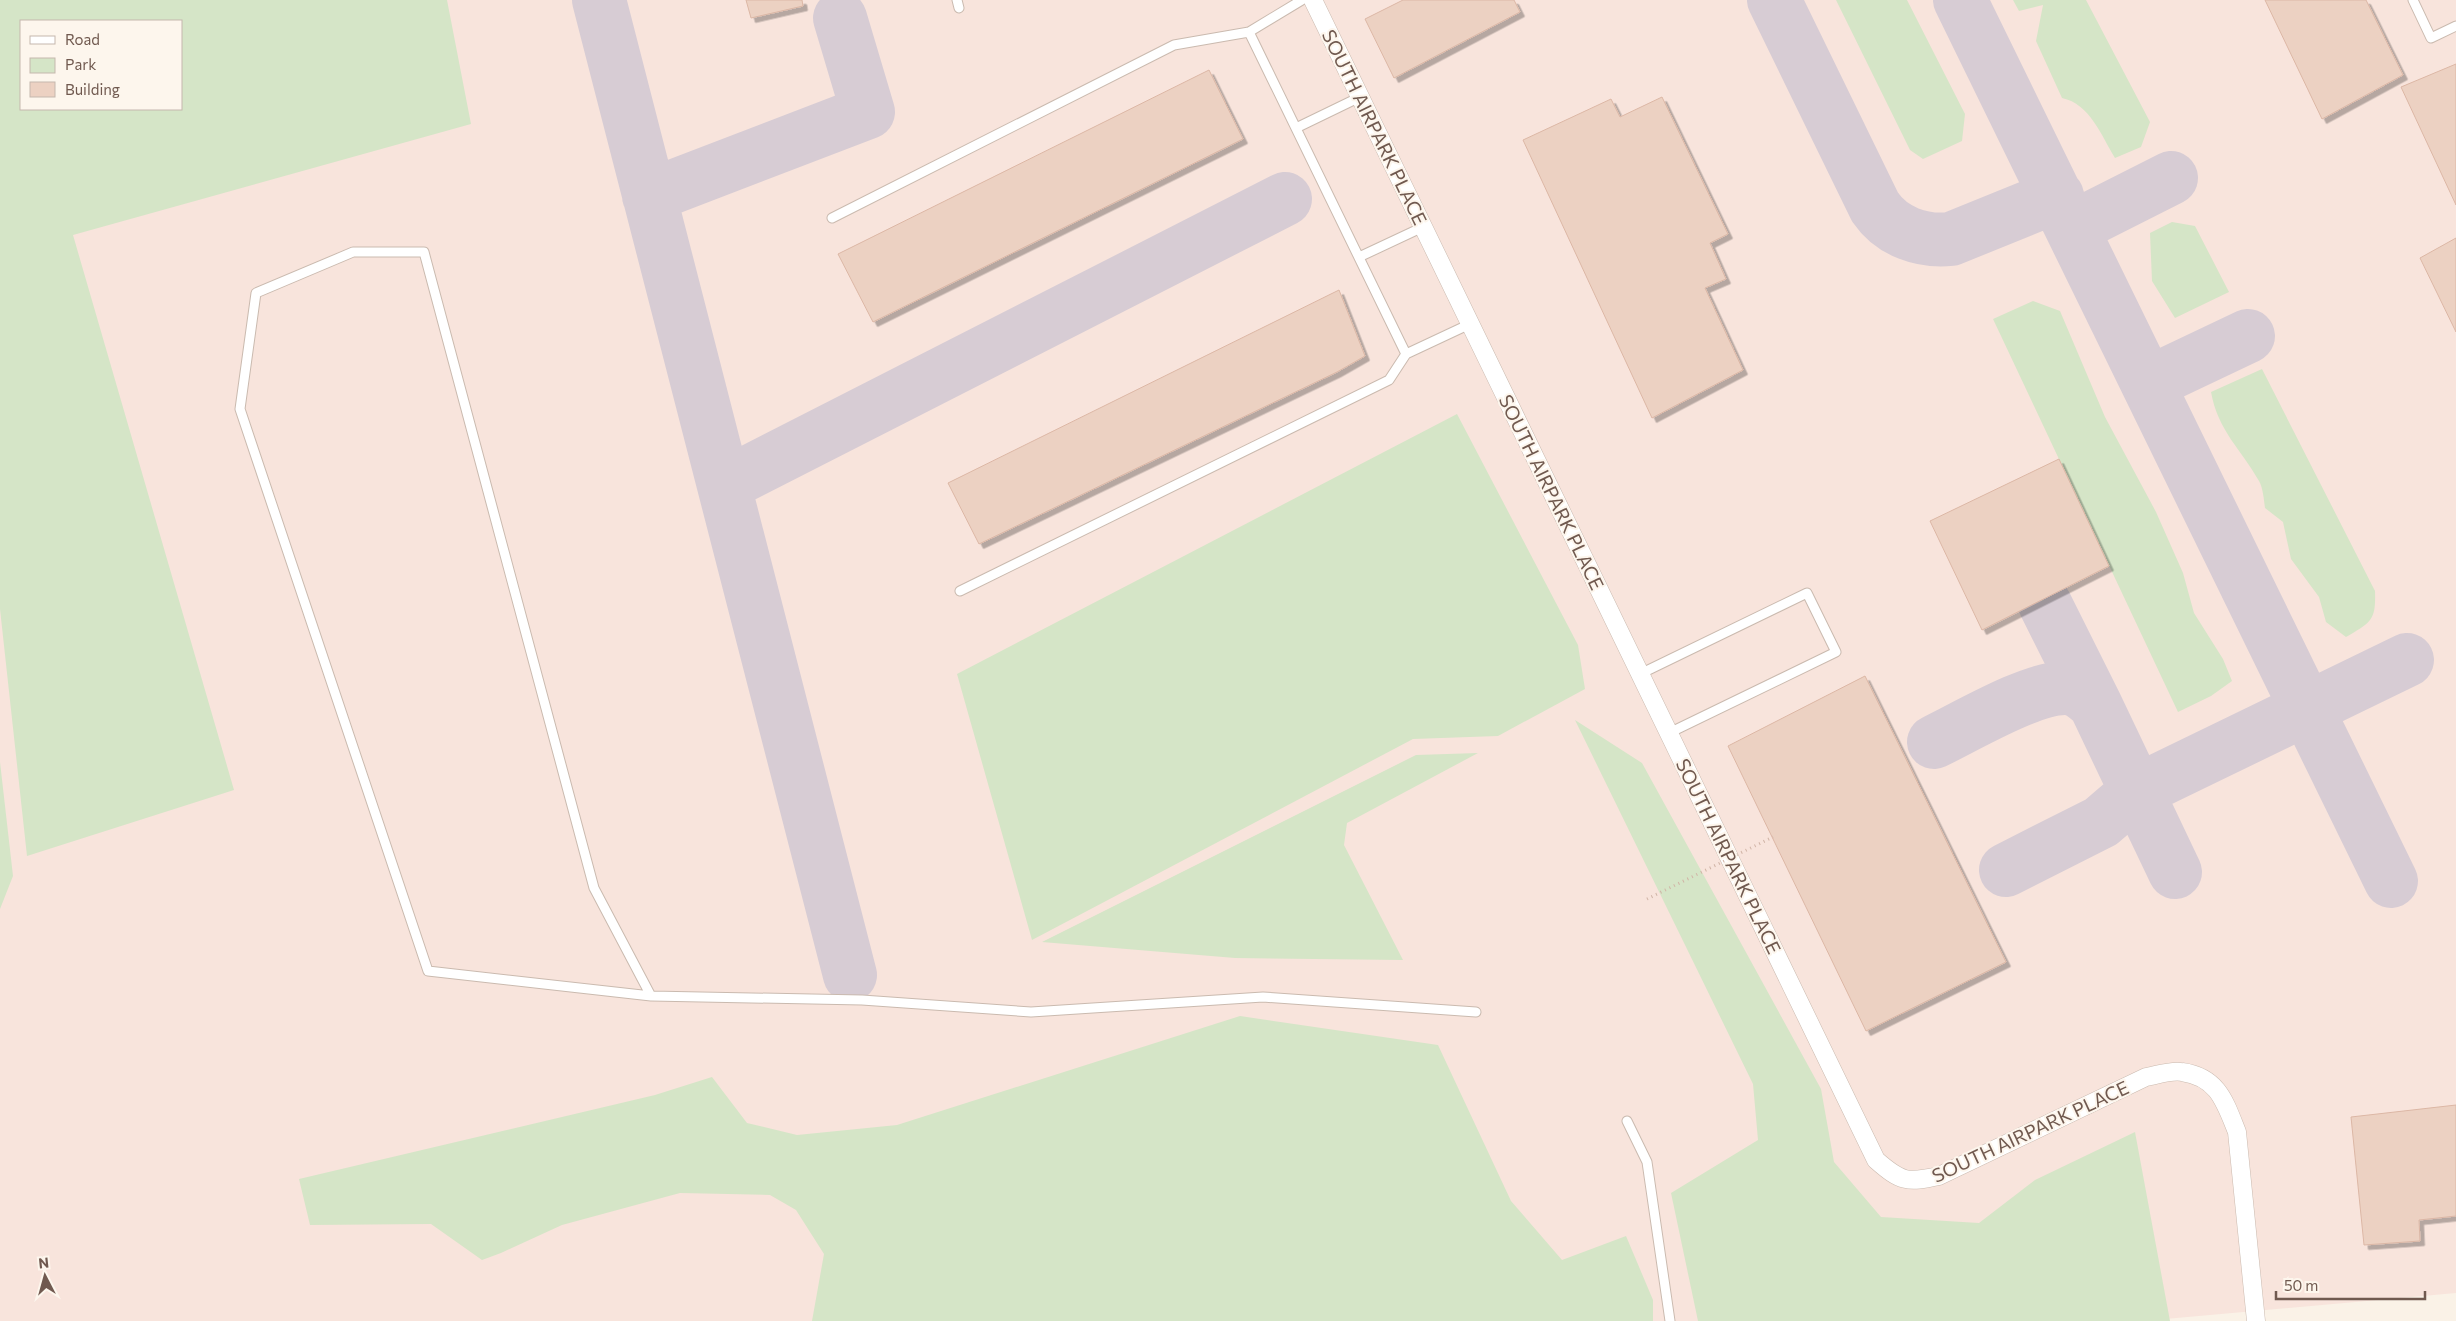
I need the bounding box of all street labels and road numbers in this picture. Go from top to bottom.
street label: SOUTH AIRPARK PLACE [1318,26,1432,228]
street label: SOUTH AIRPARK PLACE [1495,391,1609,593]
street label: SOUTH AIRPARK PLACE [1672,755,1786,957]
street label: SOUTH AIRPARK PLACE [1928,1075,2132,1187]

